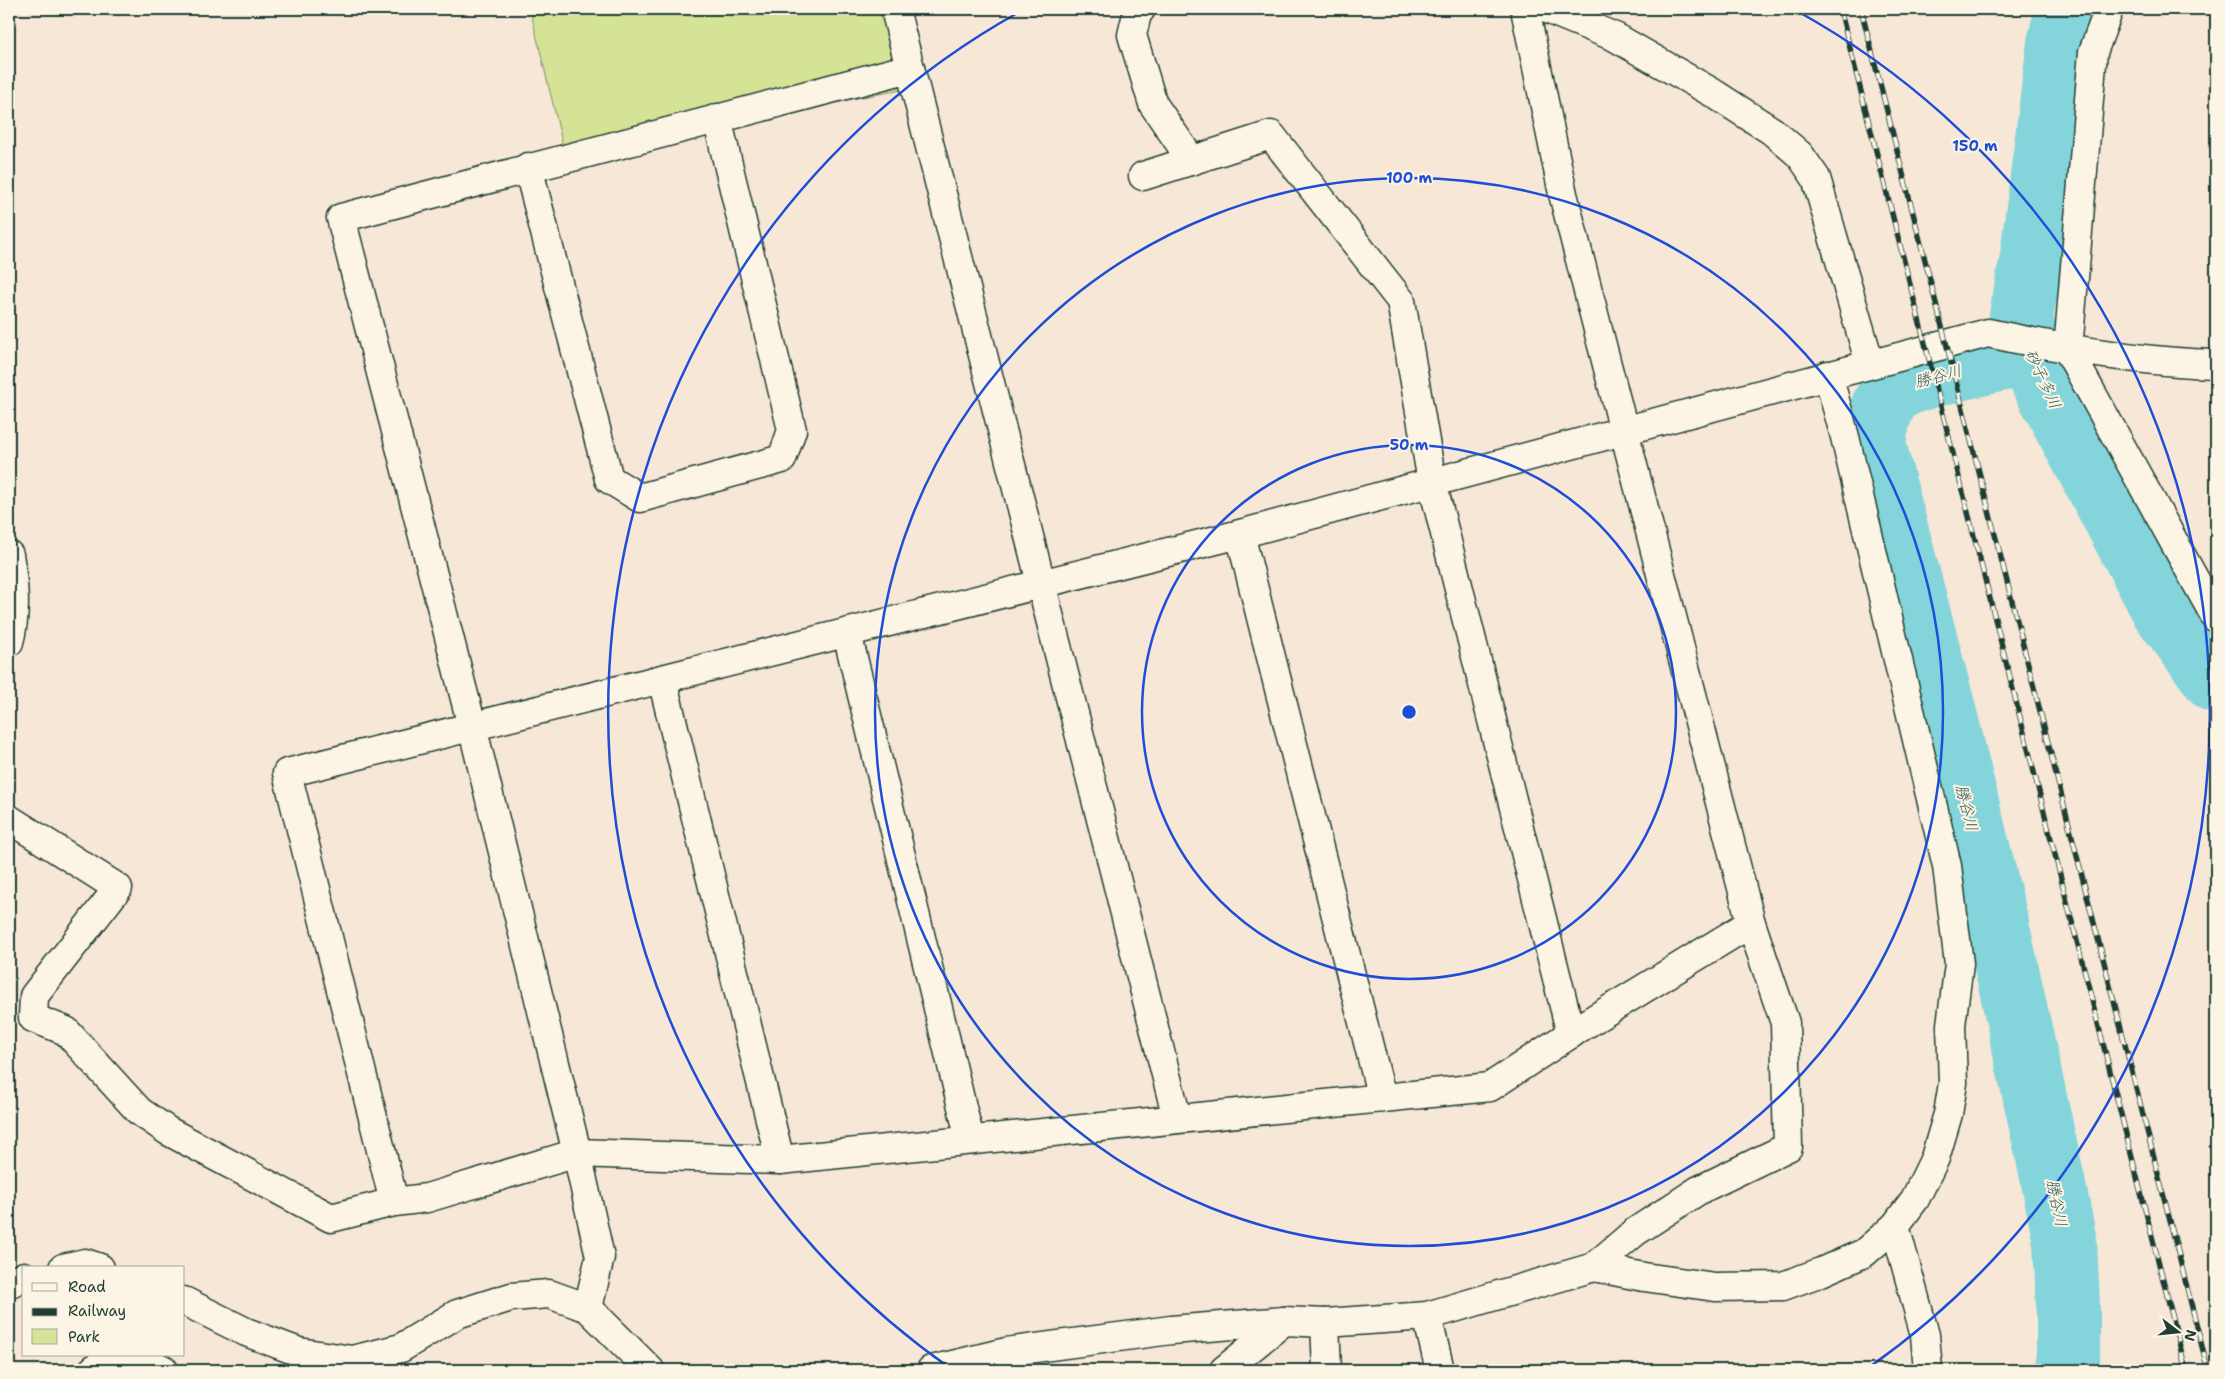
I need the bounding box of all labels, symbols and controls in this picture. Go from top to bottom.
text: 150 m [1952,136,1998,156]
text: 100 m [1386,168,1432,188]
water label: 砂子多川 [2020,346,2066,412]
water label: 勝谷川 [1912,360,1964,392]
text: 50 m [1390,435,1429,455]
centre of rings [1400,703,1418,721]
water label: 勝谷川 [1951,782,1983,834]
water label: 勝谷川 [2042,1177,2072,1229]
legend [22,1266,185,1356]
text: Road [68,1277,106,1297]
text: Railway [68,1301,126,1321]
north arrow [2152,1306,2202,1356]
text: Park [68,1327,100,1347]
text: N [2180,1328,2201,1343]

